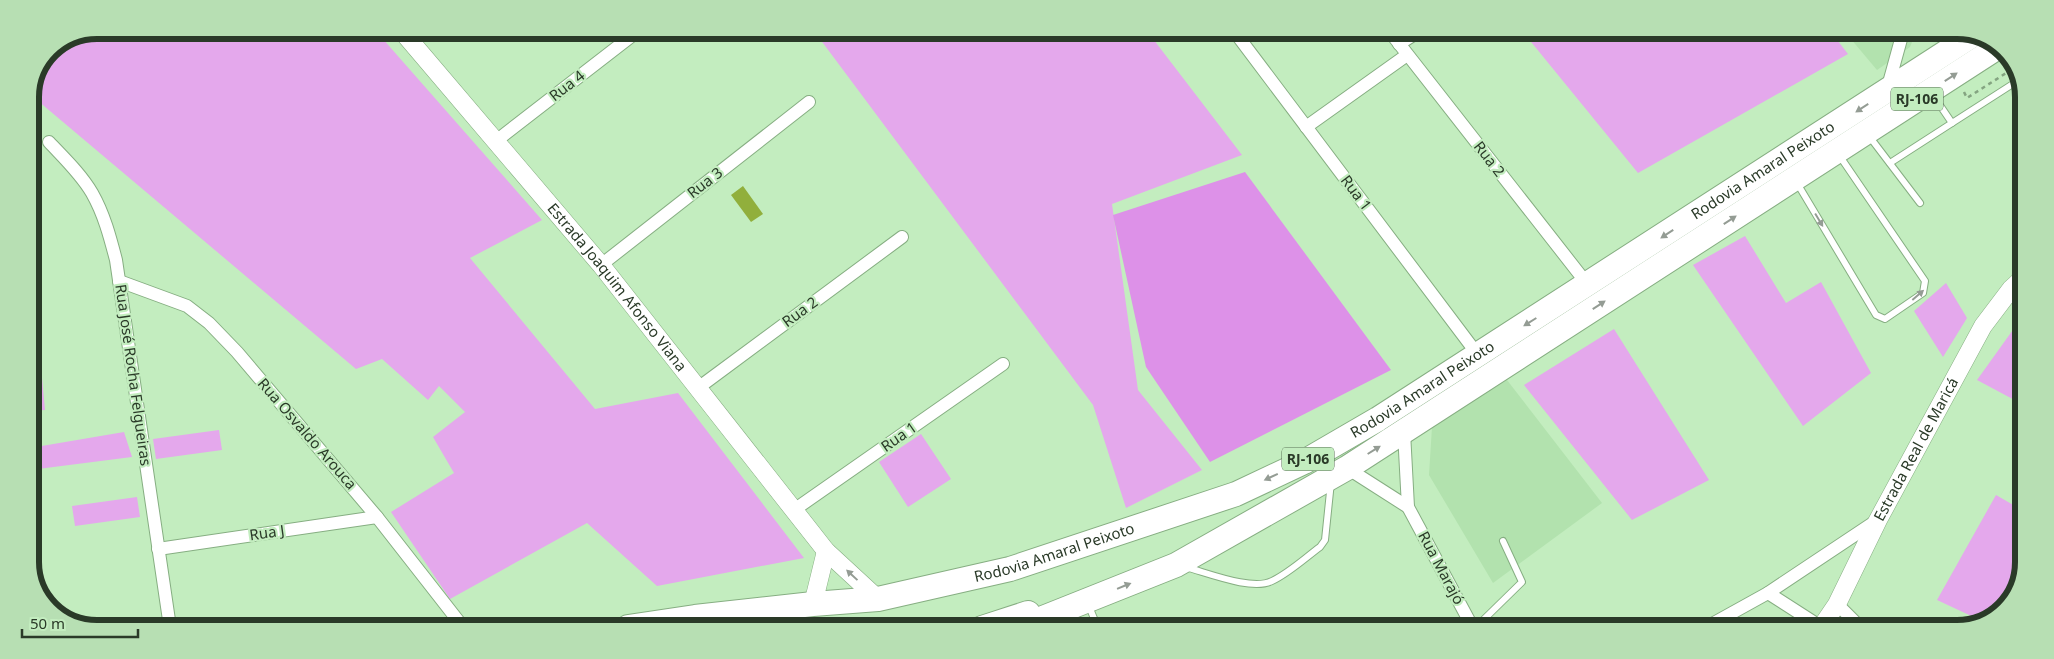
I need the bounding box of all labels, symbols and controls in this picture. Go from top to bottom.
street label: Rua 4 [545,65,588,105]
one-way arrow [1945,72,1958,82]
road number: RJ-106 [1891,88,1943,110]
one-way arrow [1855,103,1869,112]
street label: Rodovia Amaral Peixoto [1687,116,1838,223]
street label: Rua 2 [1470,137,1510,180]
street label: Rua 3 [683,162,726,202]
street label: Rua 1 [1337,171,1377,214]
street label: Estrada Joaquim Afonso Viana [544,198,692,375]
one-way arrow [1814,213,1823,226]
one-way arrow [1724,215,1737,224]
one-way arrow [1660,229,1674,239]
street label: Rua José Rocha Felgueiras [111,283,157,467]
one-way arrow [1912,290,1924,301]
street label: Rua 2 [778,291,821,331]
one-way arrow [1592,301,1606,310]
one-way arrow [1524,317,1537,327]
street label: Rodovia Amaral Peixoto [1346,336,1498,442]
street label: Rua Osvaldo Arouca [254,373,362,493]
street label: Estrada Real de Maricá [1868,374,1962,524]
street label: Rua 1 [877,417,920,456]
one-way arrow [1368,446,1381,455]
road number: RJ-106 [1282,448,1334,470]
one-way arrow [1264,474,1278,482]
street label: Rodovia Amaral Peixoto [972,517,1137,586]
street label: Rua J [248,520,286,544]
street label: Rua Marajó [1414,527,1470,608]
one-way arrow [847,569,859,581]
one-way arrow [1117,581,1131,589]
scale bar [22,606,139,638]
text: 50 m [30,613,65,633]

